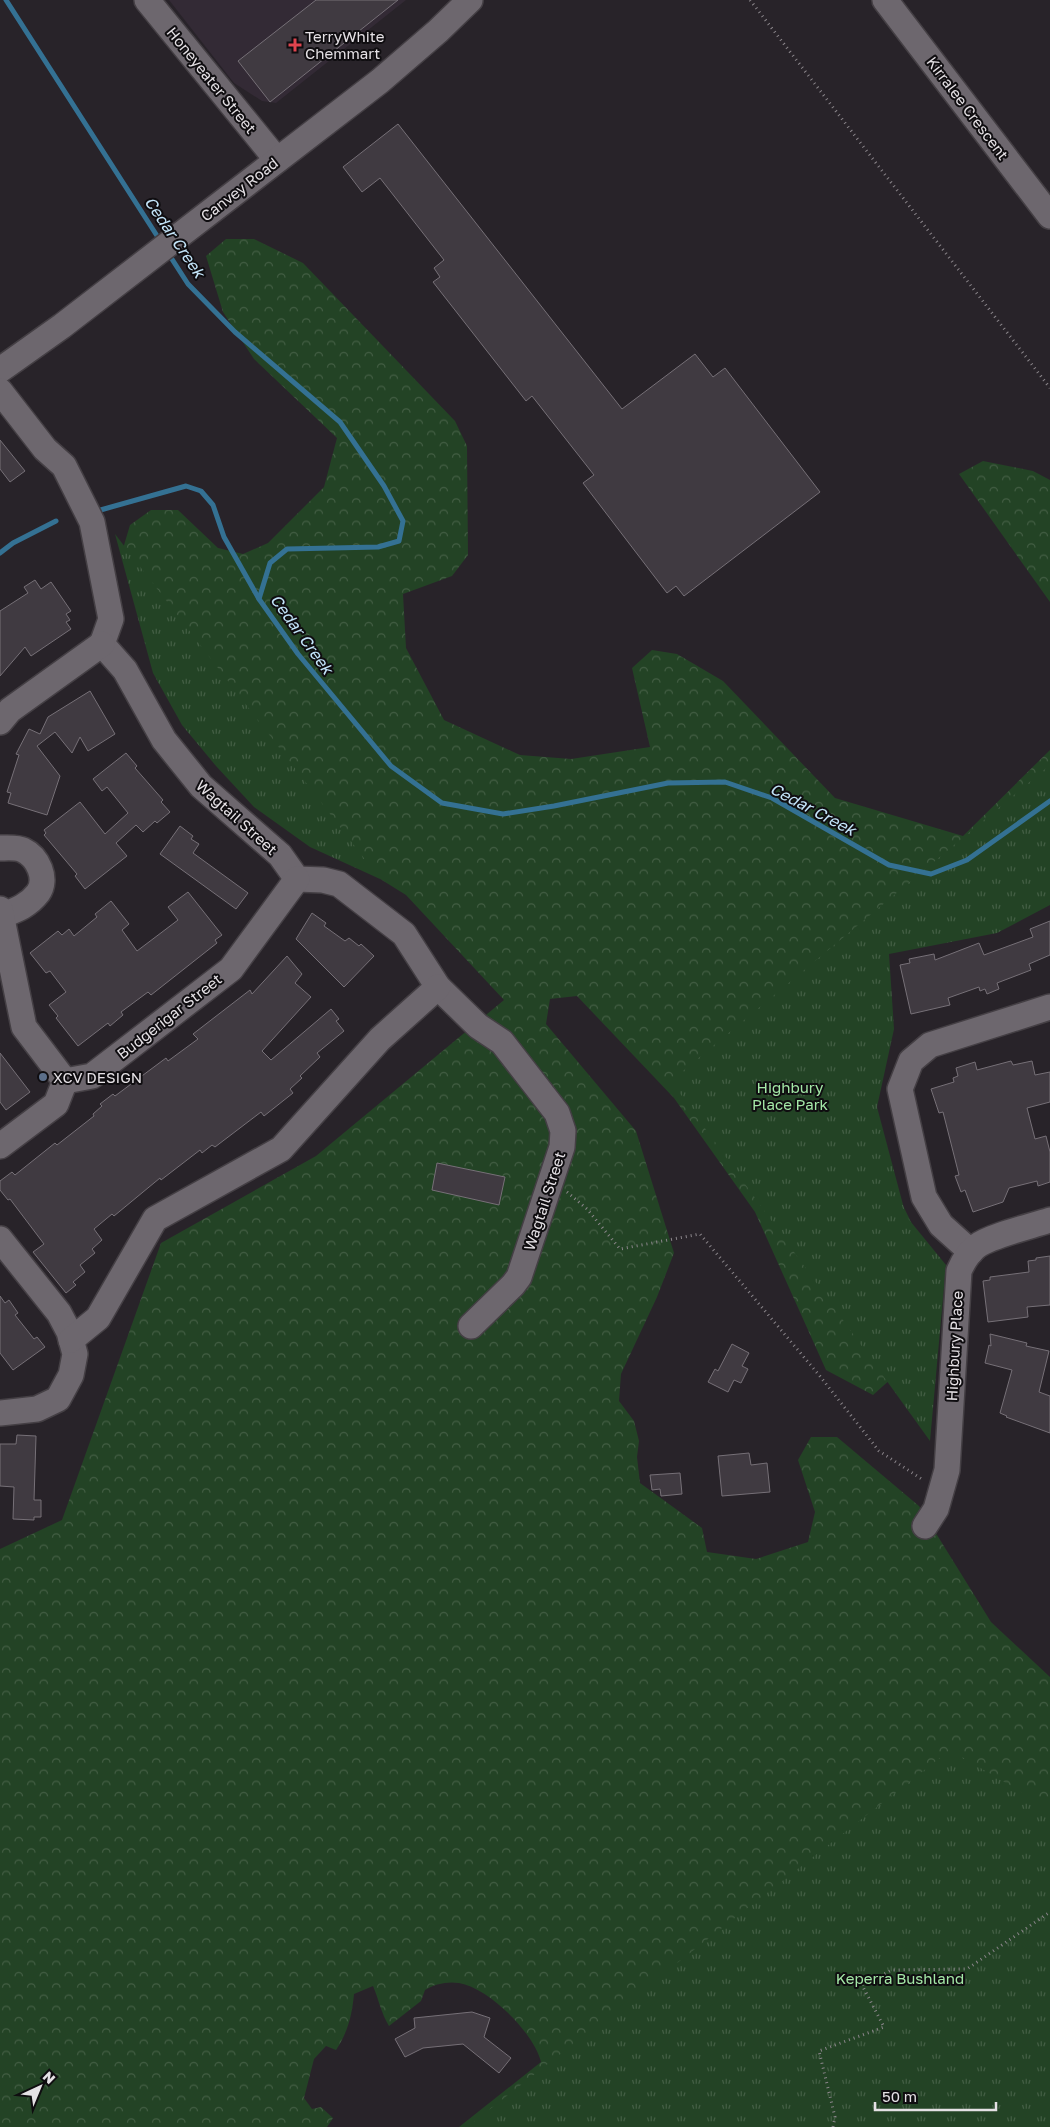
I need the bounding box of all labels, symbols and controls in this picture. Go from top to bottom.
street label: Honeyeater Street [164,23,260,137]
place label: TerryWhite Chemmart [305,27,385,62]
marker: TerryWhite Chemmart [289,39,301,51]
street label: Kirralee Crescent [923,53,1013,163]
street label: Canvey Road [197,153,281,225]
water label: Cedar Creek [140,193,211,283]
water label: Cedar Creek [266,590,339,679]
street label: Wagtail Street [193,776,281,858]
water label: Cedar Creek [767,778,861,841]
street label: Budgerigar Street [113,970,225,1062]
place label: XCV DESIGN [53,1068,142,1086]
marker: XCV DESIGN [37,1071,49,1083]
park label: Highbury Place Park [752,1078,829,1113]
street label: Wagtail Street [520,1149,568,1253]
street label: Highbury Place [942,1290,966,1402]
park label: Keperra Bushland [836,1969,964,1987]
north arrow [15,2062,65,2112]
text: N [40,2067,59,2087]
scale bar [875,2080,996,2112]
text: 50 m [882,2087,917,2105]

